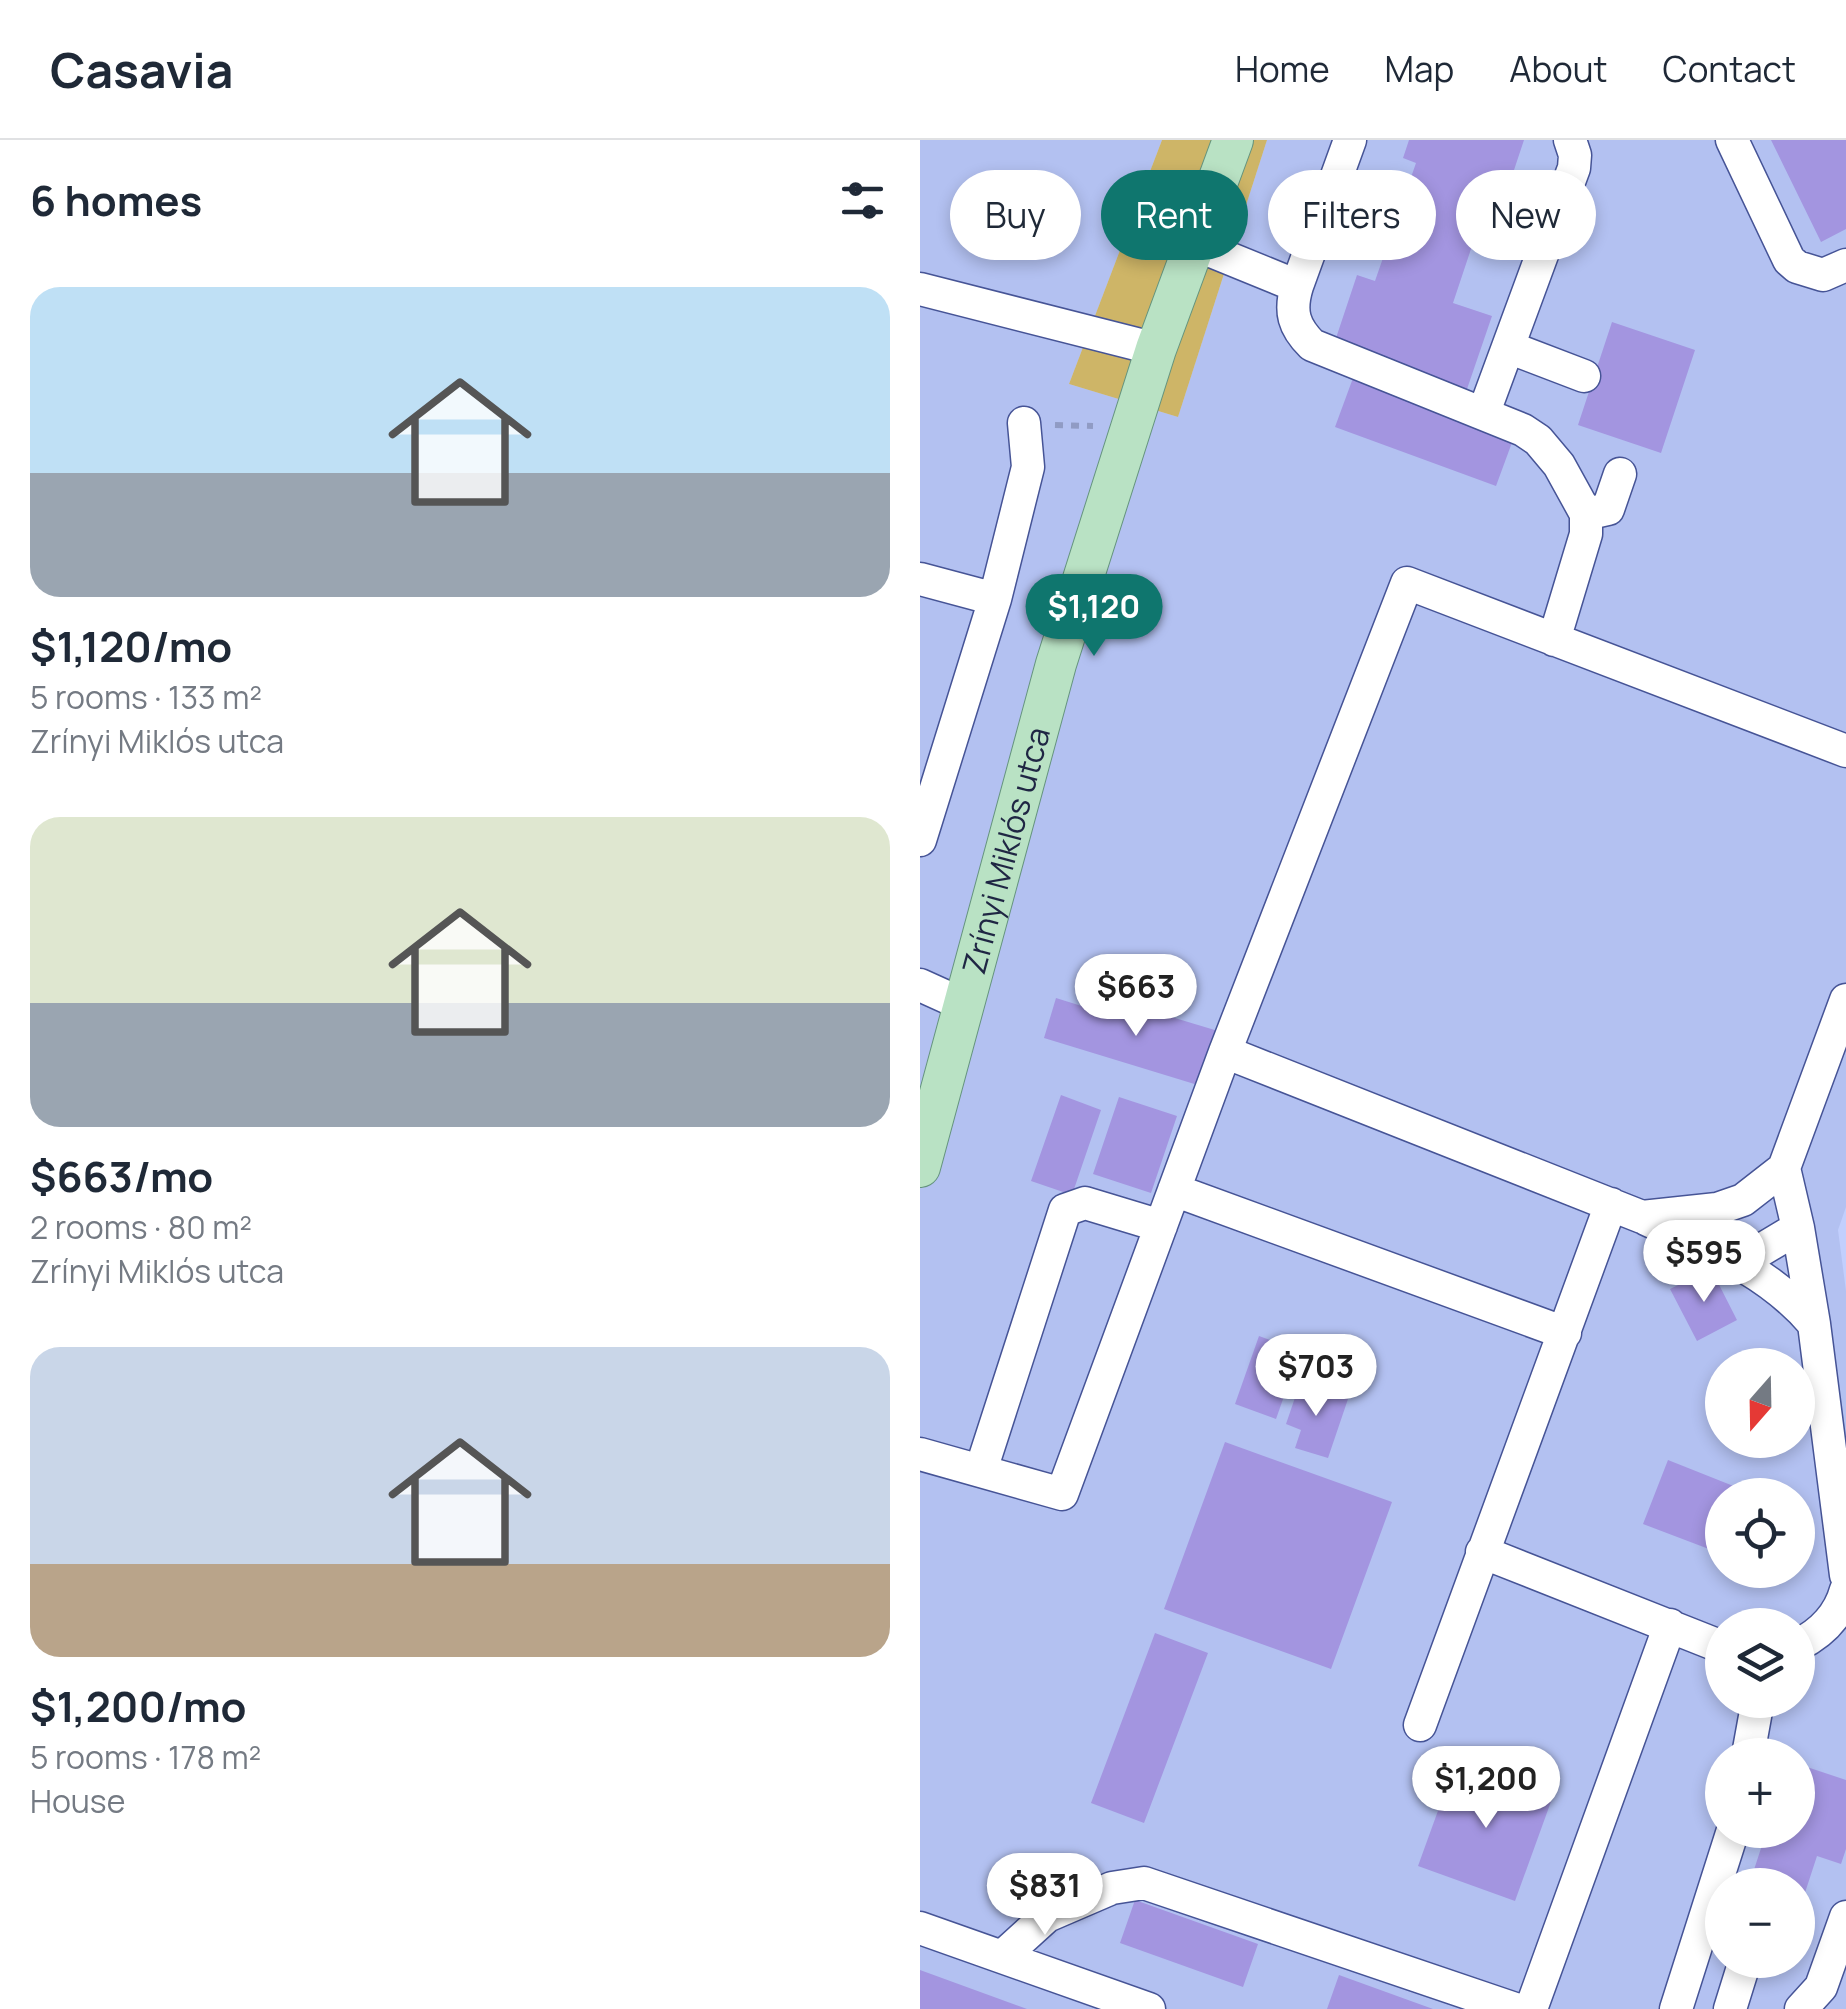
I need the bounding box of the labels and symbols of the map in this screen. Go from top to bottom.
pin: $1,120 [1013,574,1175,659]
street label: Zrínyi Miklós utca [951,722,1060,979]
pin: $663 [1077,954,1195,1039]
pin: $595 [1645,1220,1763,1305]
pin: $703 [1257,1334,1375,1419]
north arrow [1705,1348,1815,1458]
pin: $1,200 [1405,1746,1567,1831]
pin: $831 [986,1853,1104,1938]

